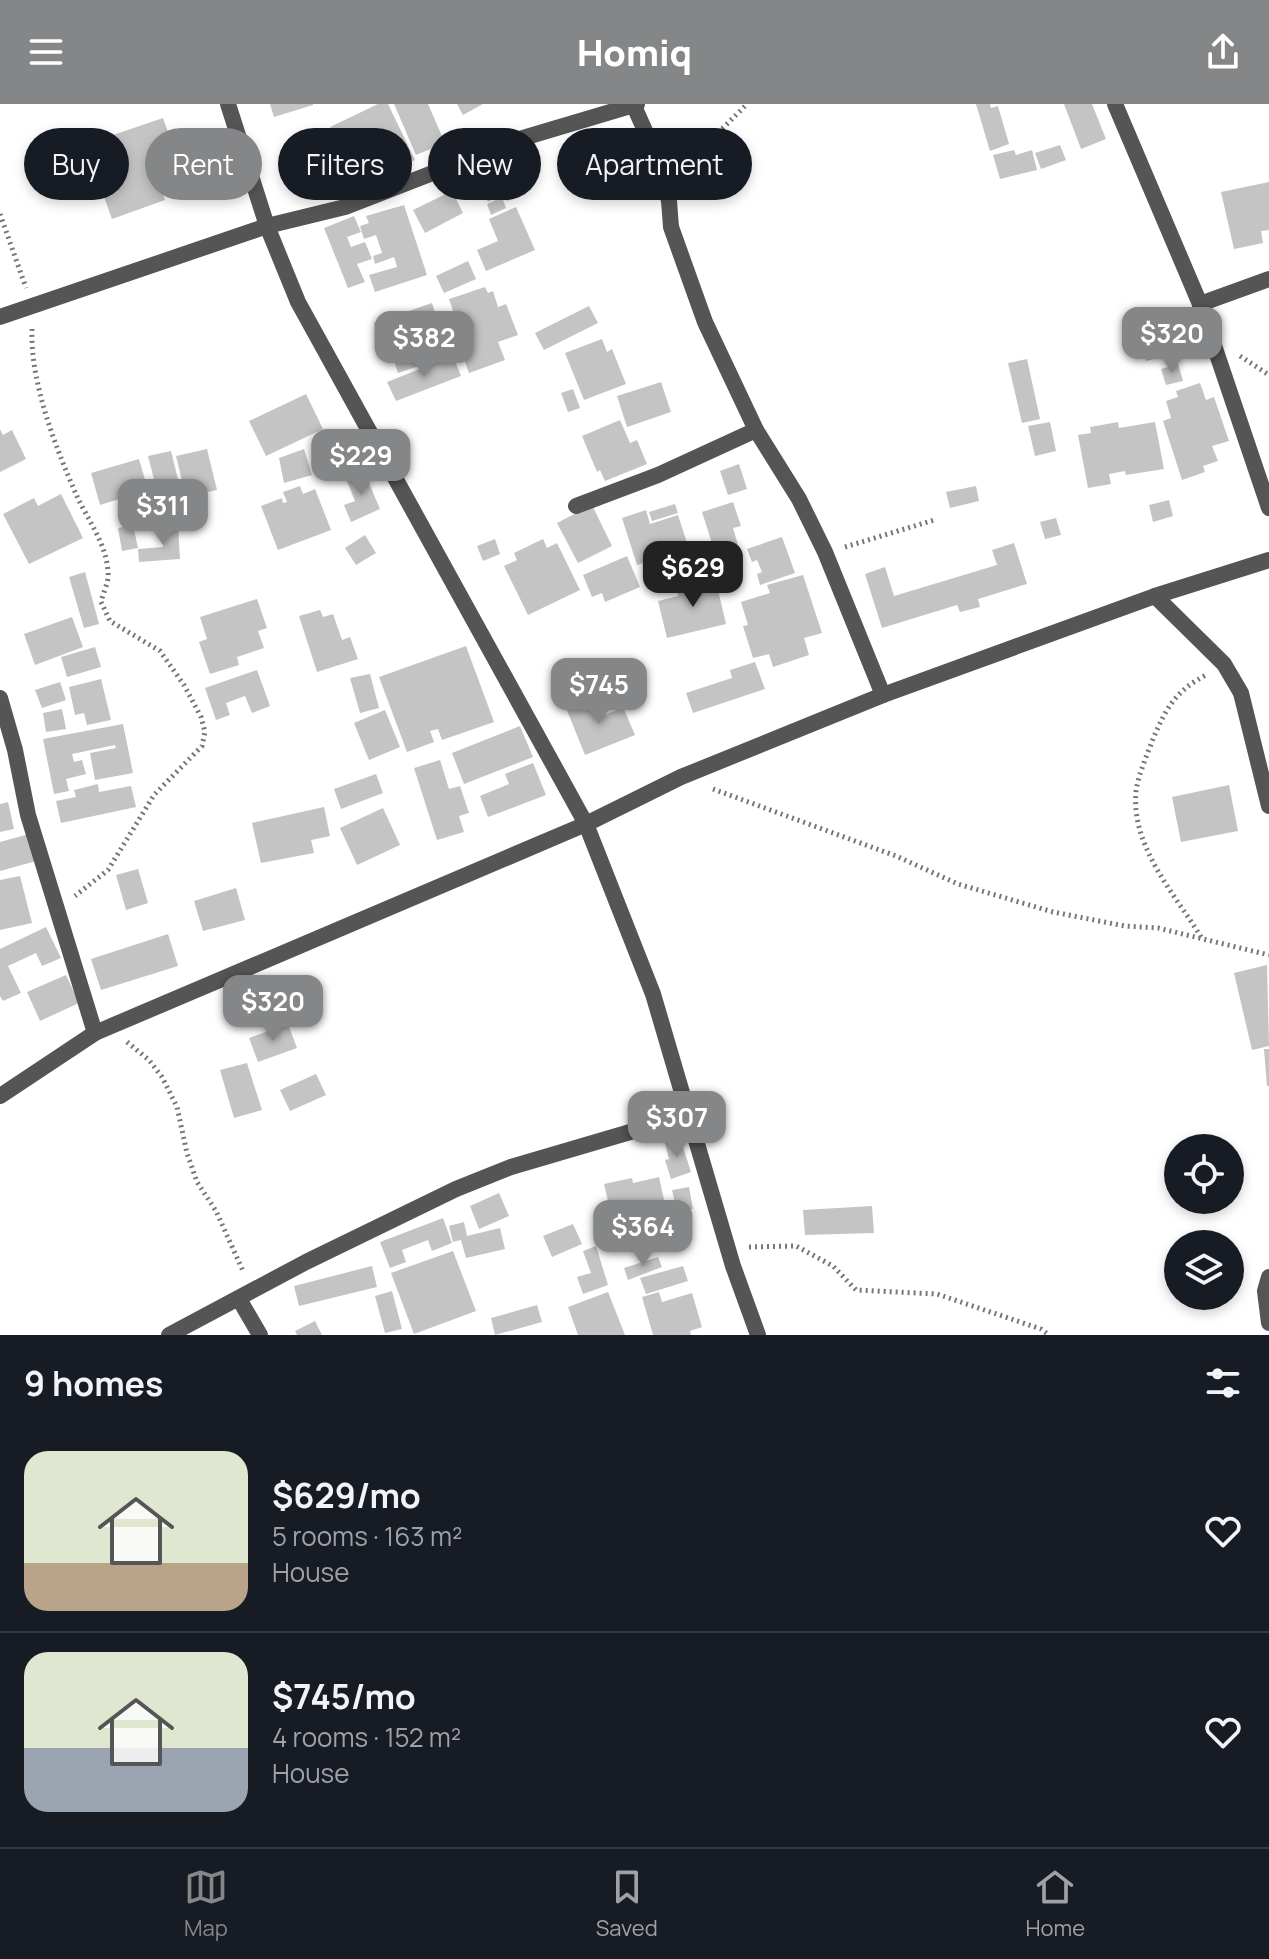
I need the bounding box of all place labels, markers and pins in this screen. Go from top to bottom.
pin: $320 [1125,307,1219,375]
pin: $382 [377,311,471,379]
pin: $229 [314,429,408,497]
pin: $311 [116,479,210,547]
pin: $629 [646,541,740,609]
pin: $745 [552,658,646,726]
pin: $320 [226,975,320,1043]
pin: $307 [630,1091,724,1159]
pin: $364 [596,1200,690,1268]

